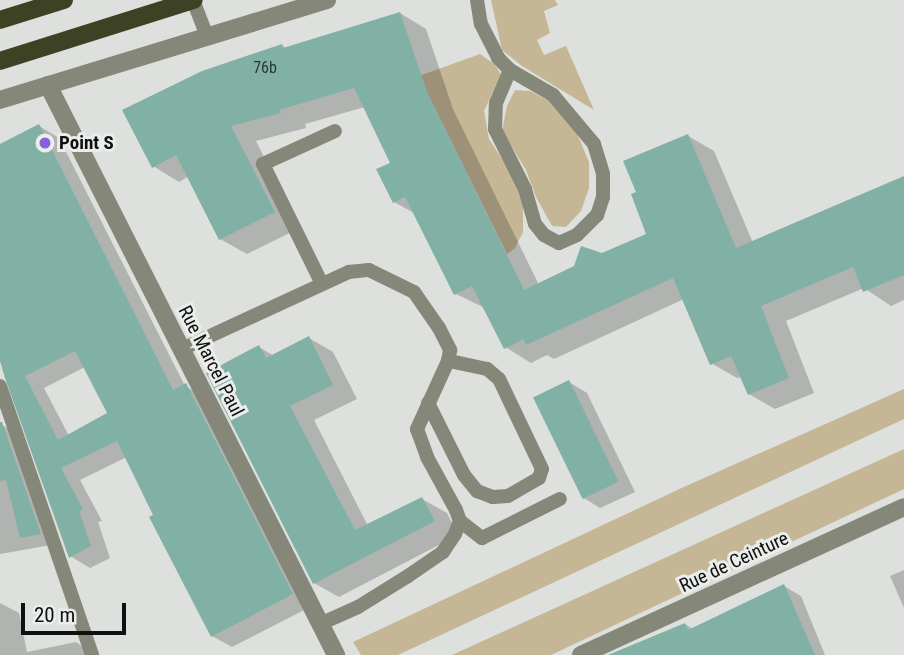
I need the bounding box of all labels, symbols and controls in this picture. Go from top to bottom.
house number: 76b [253,58,277,78]
place label: Point S [59,132,114,154]
marker: Point S [37,135,53,151]
street label: Rue Marcel Paul [173,302,249,420]
street label: Rue de Ceinture [676,527,792,597]
scale bar [24,588,130,632]
text: 20 m [34,603,75,627]

